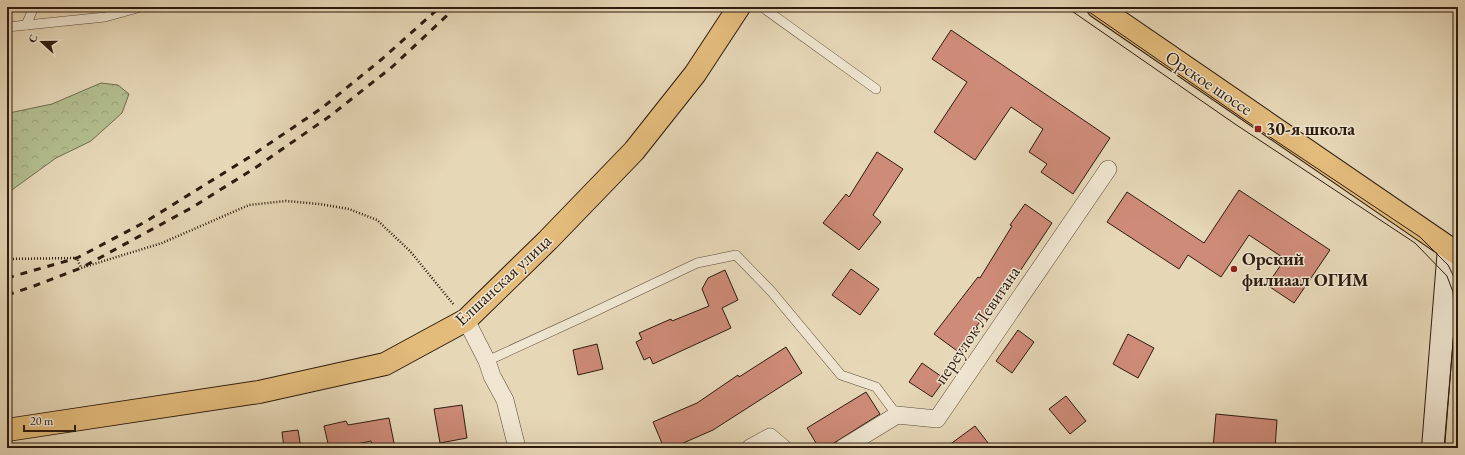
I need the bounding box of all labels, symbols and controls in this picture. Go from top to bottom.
north arrow [22,22,62,62]
text: С [25,32,41,45]
street label: Орское шоссе [1161,45,1257,120]
place label: 30-я школа [1266,117,1355,140]
marker: 30-я школа [1253,124,1263,134]
street label: Елшанская улица [449,228,556,330]
place label: Орский филиаал ОГИМ [1242,247,1369,291]
street label: переулок Левитана [929,261,1025,388]
marker: Орский филиаал ОГИМ [1229,264,1239,274]
scale bar [24,407,75,433]
text: 20 m [30,413,54,429]

